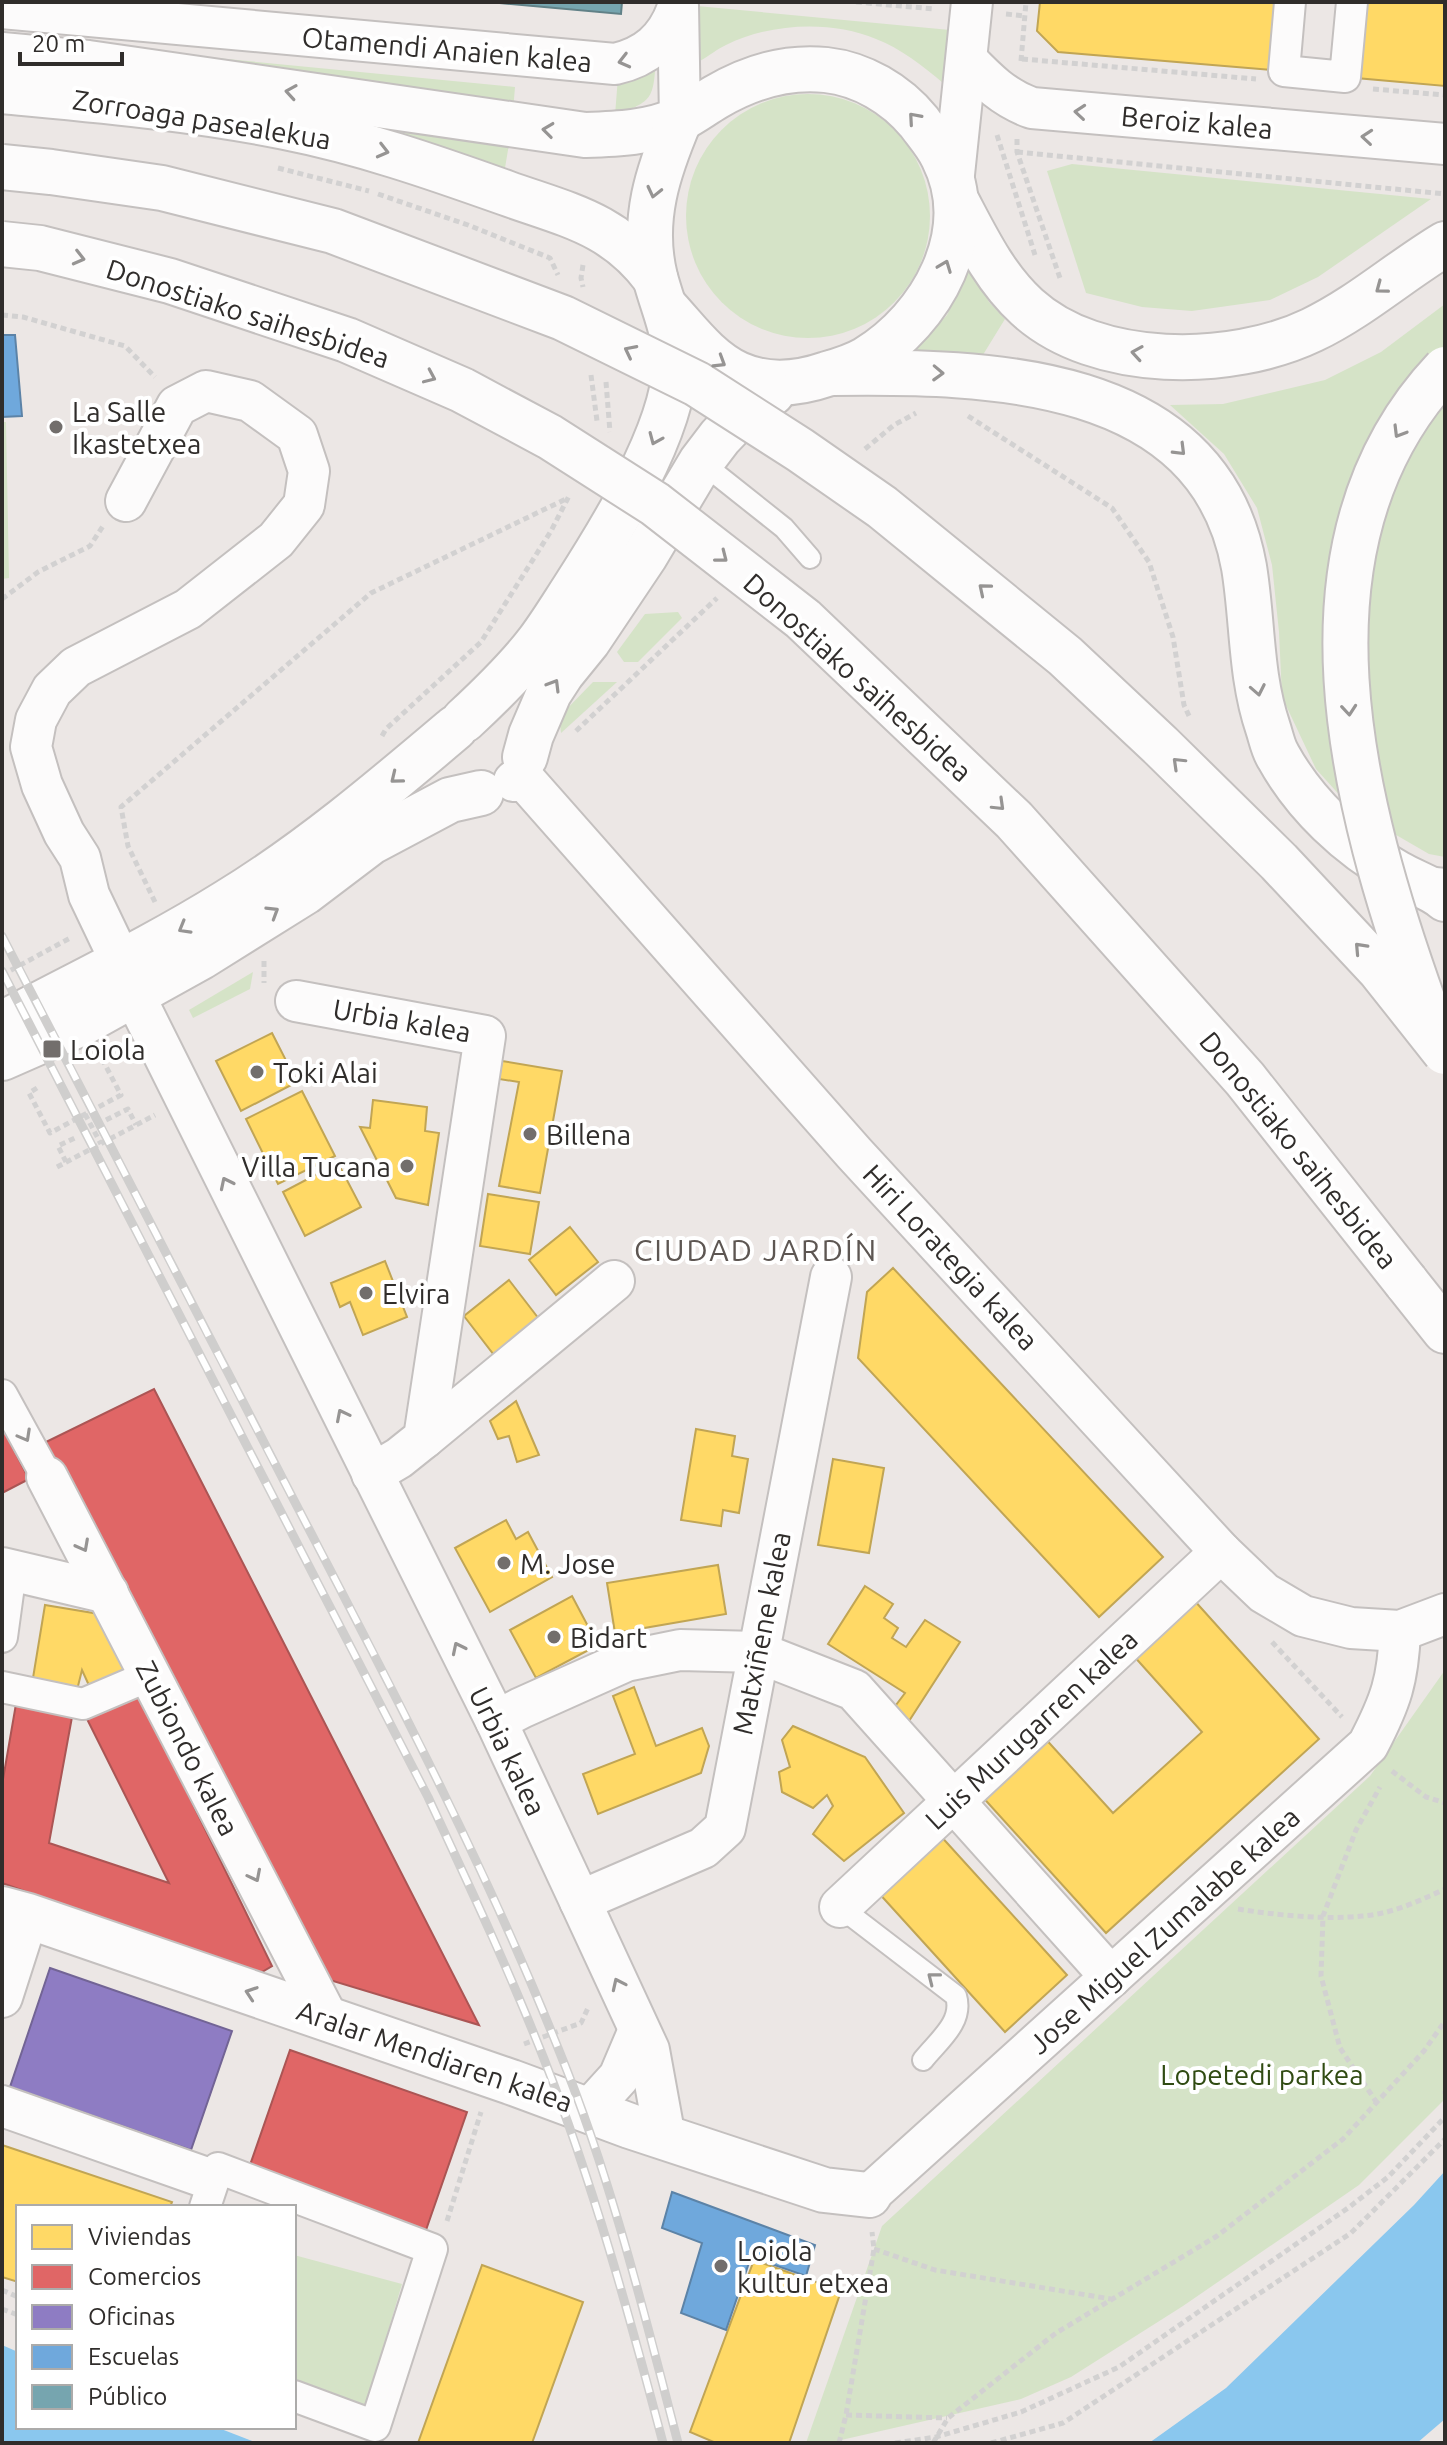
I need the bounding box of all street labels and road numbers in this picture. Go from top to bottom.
street label: Otamendi Anaien kalea [301,21,593,77]
street label: Zorroaga pasealekua [71,83,333,155]
street label: Beroiz kalea [1120,100,1274,144]
street label: Donostiako saihesbidea [103,253,393,373]
street label: Donostiako saihesbidea [738,567,978,787]
street label: Urbia kalea [331,993,473,1047]
street label: Donostiako saihesbidea [1194,1025,1404,1275]
street label: Hiri Lorategia kalea [857,1158,1045,1356]
street label: Matxiñene kalea [726,1529,796,1737]
street label: Luis Murugarren kalea [919,1623,1143,1835]
street label: Zubiondo kalea [131,1655,245,1841]
street label: Urbia kalea [464,1682,552,1820]
street label: Jose Miguel Zumalabe kalea [1023,1801,1305,2059]
street label: Aralar Mendiaren kalea [293,1994,577,2118]

